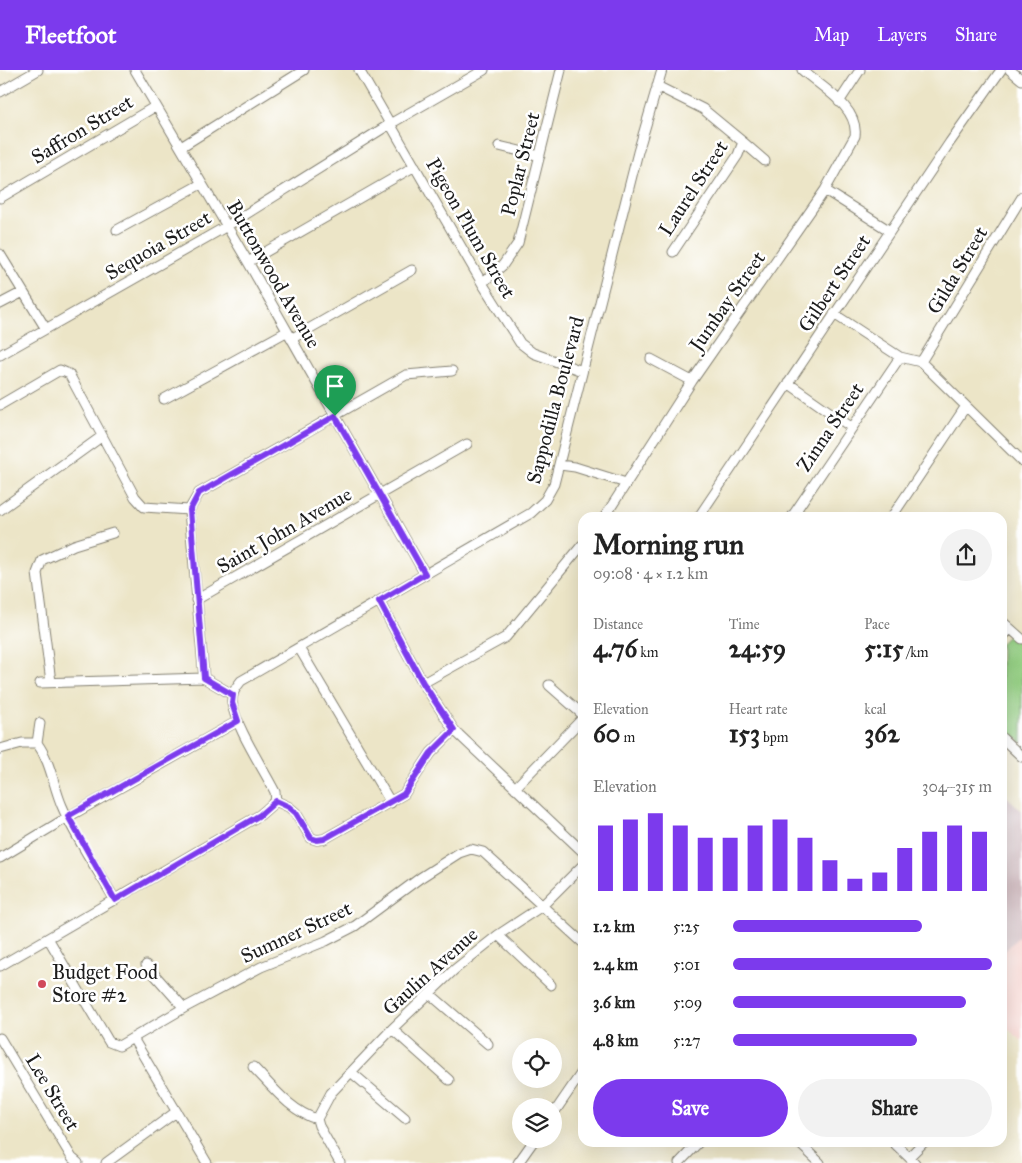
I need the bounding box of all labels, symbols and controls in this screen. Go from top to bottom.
text: Fleetfoot [25,20,117,50]
text: Map [814,24,849,46]
text: Layers [877,24,927,46]
text: Share [955,24,997,46]
street label: Saffron Street [27,89,137,169]
street label: Poplar Street [495,109,545,219]
street label: Laurel Street [653,136,733,240]
street label: Pigeon Plum Street [420,154,521,303]
street label: Buttonwood Avenue [222,196,326,352]
street label: Sequoia Street [101,205,216,286]
street label: Gilda Street [921,222,993,318]
street label: Gilbert Street [793,230,875,336]
street label: Jumbay Street [683,246,771,358]
street label: Sappodilla Boulevard [521,314,589,486]
pin [314,365,356,416]
icon: arrive [321,372,349,400]
street label: Zinna Street [792,378,868,476]
street label: Saint John Avenue [212,482,356,579]
text: Morning run [593,527,744,562]
button: share [940,529,992,581]
text: 09:08 · 4 × 1.2 km [593,564,708,583]
text: Distance [593,616,643,633]
text: Time [729,616,760,633]
text: Pace [864,616,890,633]
text: 4.76 [593,633,637,664]
text: 24:59 [729,633,786,664]
text: 5:15 [864,633,904,664]
text: km [637,644,659,661]
text: /km [904,644,929,661]
text: Elevation [593,701,649,718]
text: Heart rate [729,701,788,718]
text: kcal [864,701,886,718]
text: 60 [593,718,620,749]
text: 153 [729,718,760,749]
text: 362 [864,718,899,749]
text: m [620,729,635,746]
text: bpm [760,729,789,746]
text: Elevation [593,777,657,796]
text: 304–315 m [922,777,992,796]
street label: Sumner Street [237,896,355,968]
text: 1.2 km [593,917,635,936]
text: 5:25 [673,917,700,936]
street label: Gaulin Avenue [377,922,483,1020]
text: 2.4 km [593,955,638,974]
text: 5:01 [673,955,700,974]
place label: Budget Food Store #2 [52,960,158,1007]
marker: Budget Food Store #2 [36,978,48,990]
text: 3.6 km [593,993,635,1012]
text: 5:09 [673,993,702,1012]
text: 4.8 km [593,1031,638,1050]
text: 5:27 [673,1031,700,1050]
map controls [512,1038,562,1148]
button: locate [512,1038,562,1088]
street label: Lee Street [21,1049,85,1135]
button: Save [593,1079,788,1137]
button: Share [798,1079,992,1137]
button: layers [512,1098,562,1148]

